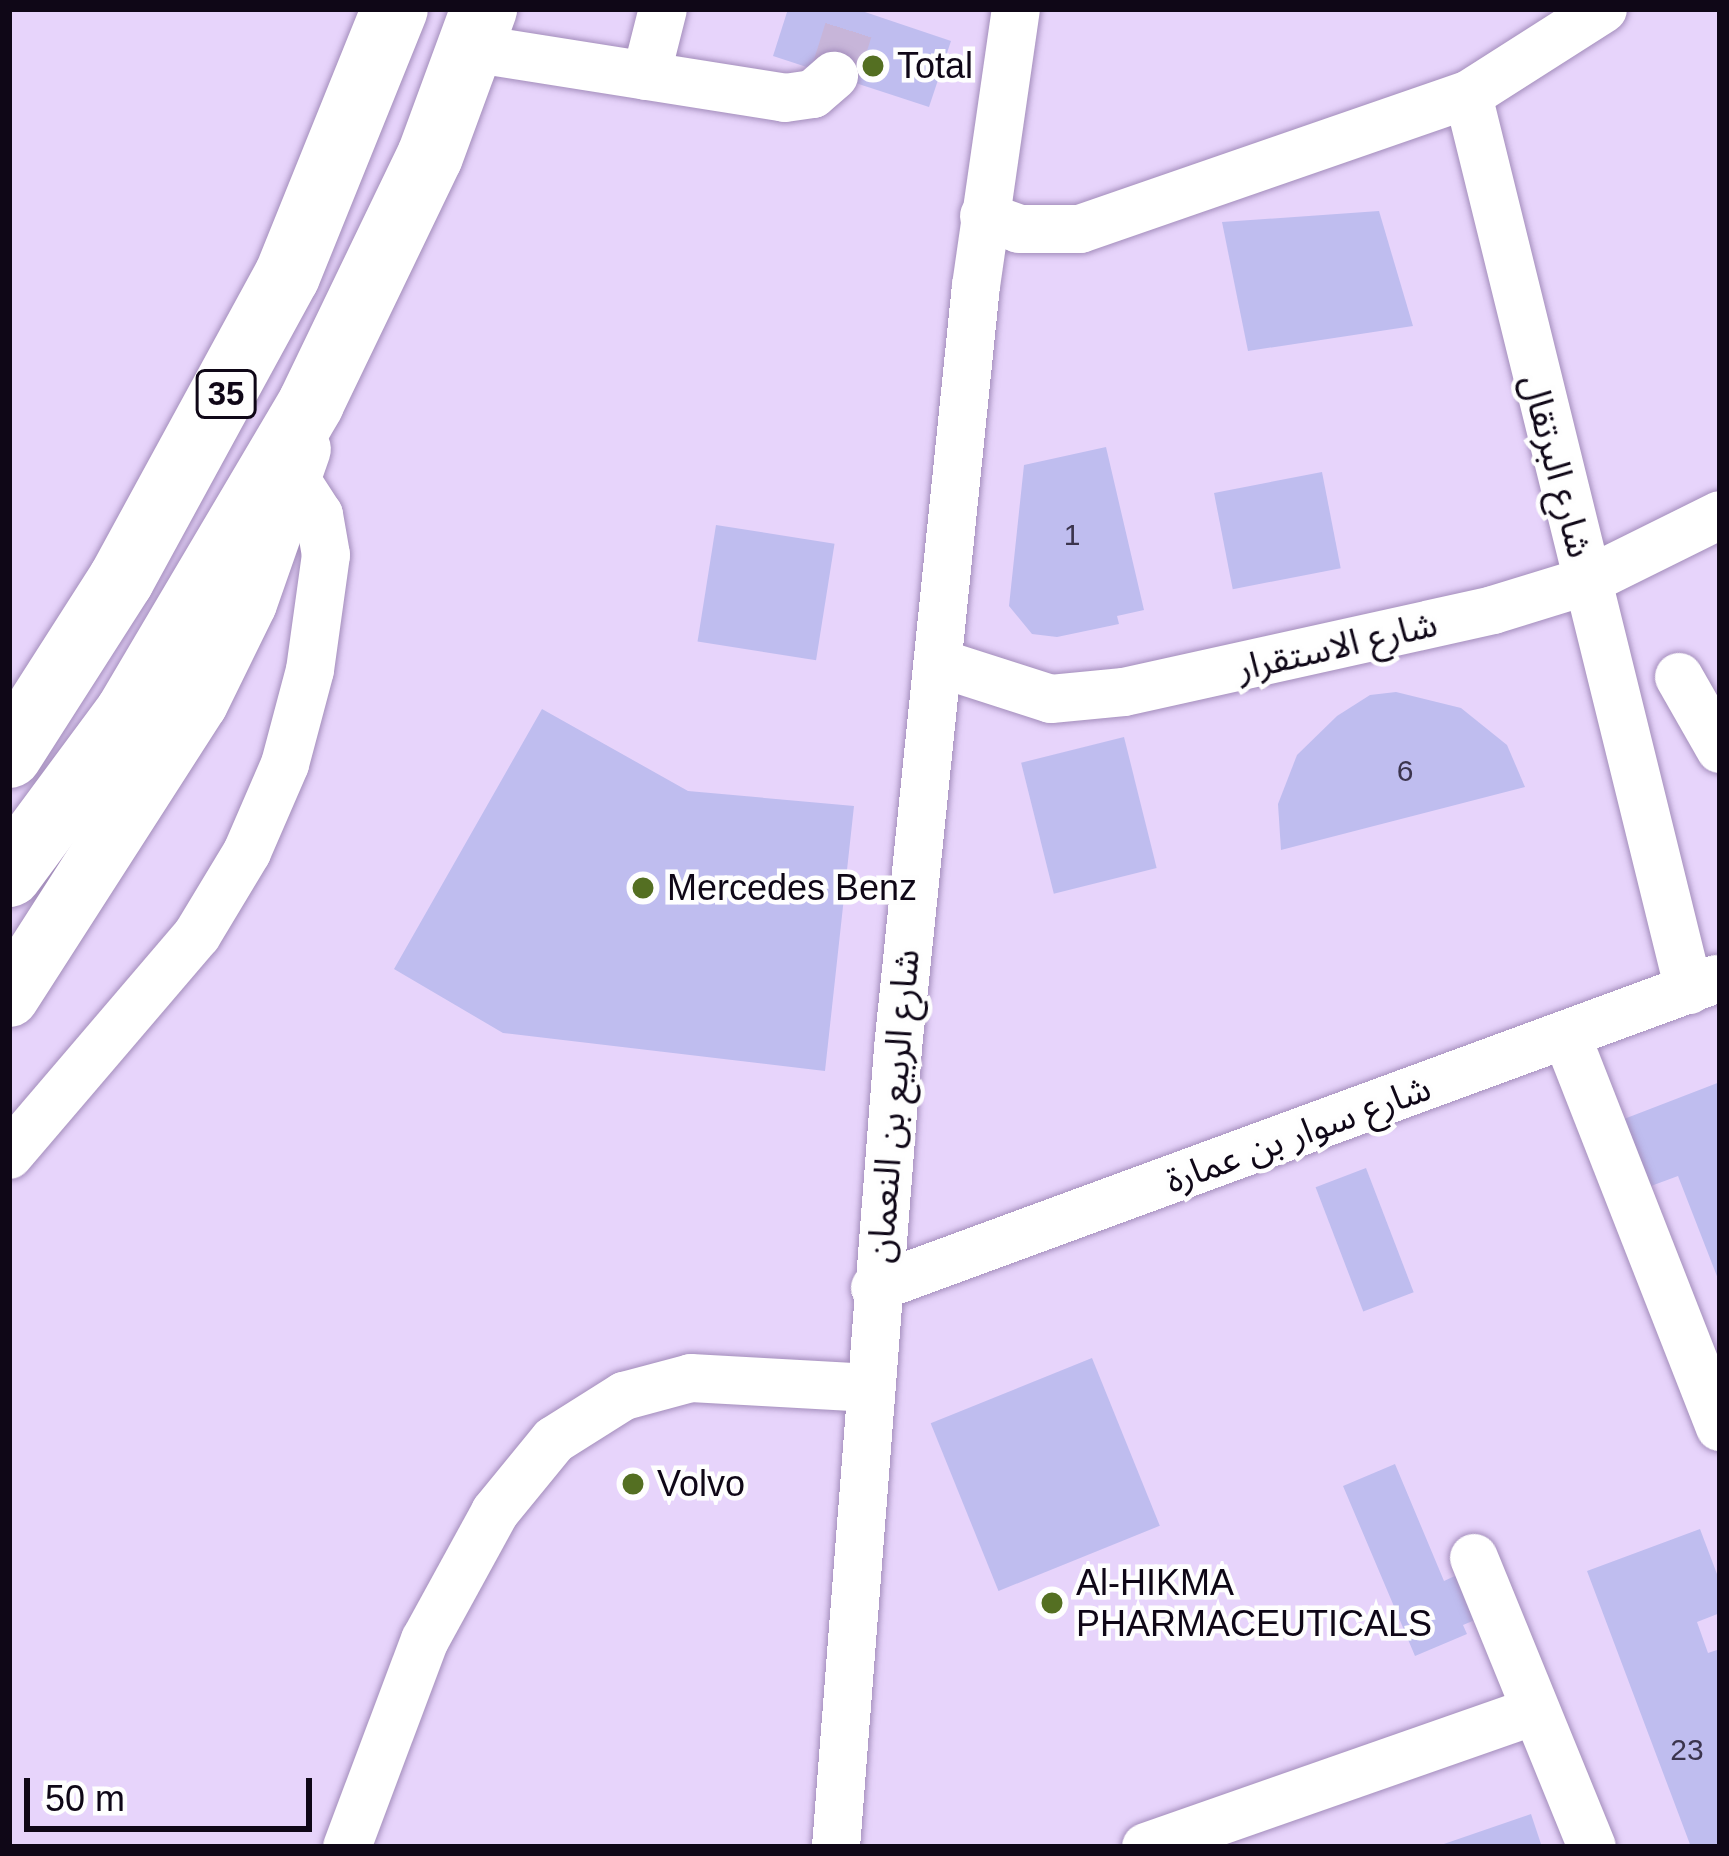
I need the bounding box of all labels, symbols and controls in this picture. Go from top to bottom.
place label: Total [897,44,973,88]
marker: Total [860,53,886,79]
road number: 35 [193,367,259,421]
street label: شارع البرتقال [1512,370,1602,562]
house number: 1 [1064,517,1080,553]
street label: شارع الاستقرار [1233,602,1441,690]
house number: 6 [1397,753,1413,789]
place label: Mercedes Benz [667,866,917,910]
marker: Mercedes Benz [630,875,656,901]
street label: شارع الربيع بن النعمان [858,947,928,1265]
street label: شارع سوار بن عمارة [1160,1066,1436,1202]
place label: Volvo [657,1462,745,1506]
marker: Volvo [620,1471,646,1497]
place label: Al-HIKMA PHARMACEUTICALS [1076,1560,1432,1645]
marker: Al-HIKMA PHARMACEUTICALS [1039,1590,1065,1616]
house number: 23 [1670,1732,1704,1768]
scale bar [30,1754,318,1828]
text: 50 m [45,1778,125,1819]

